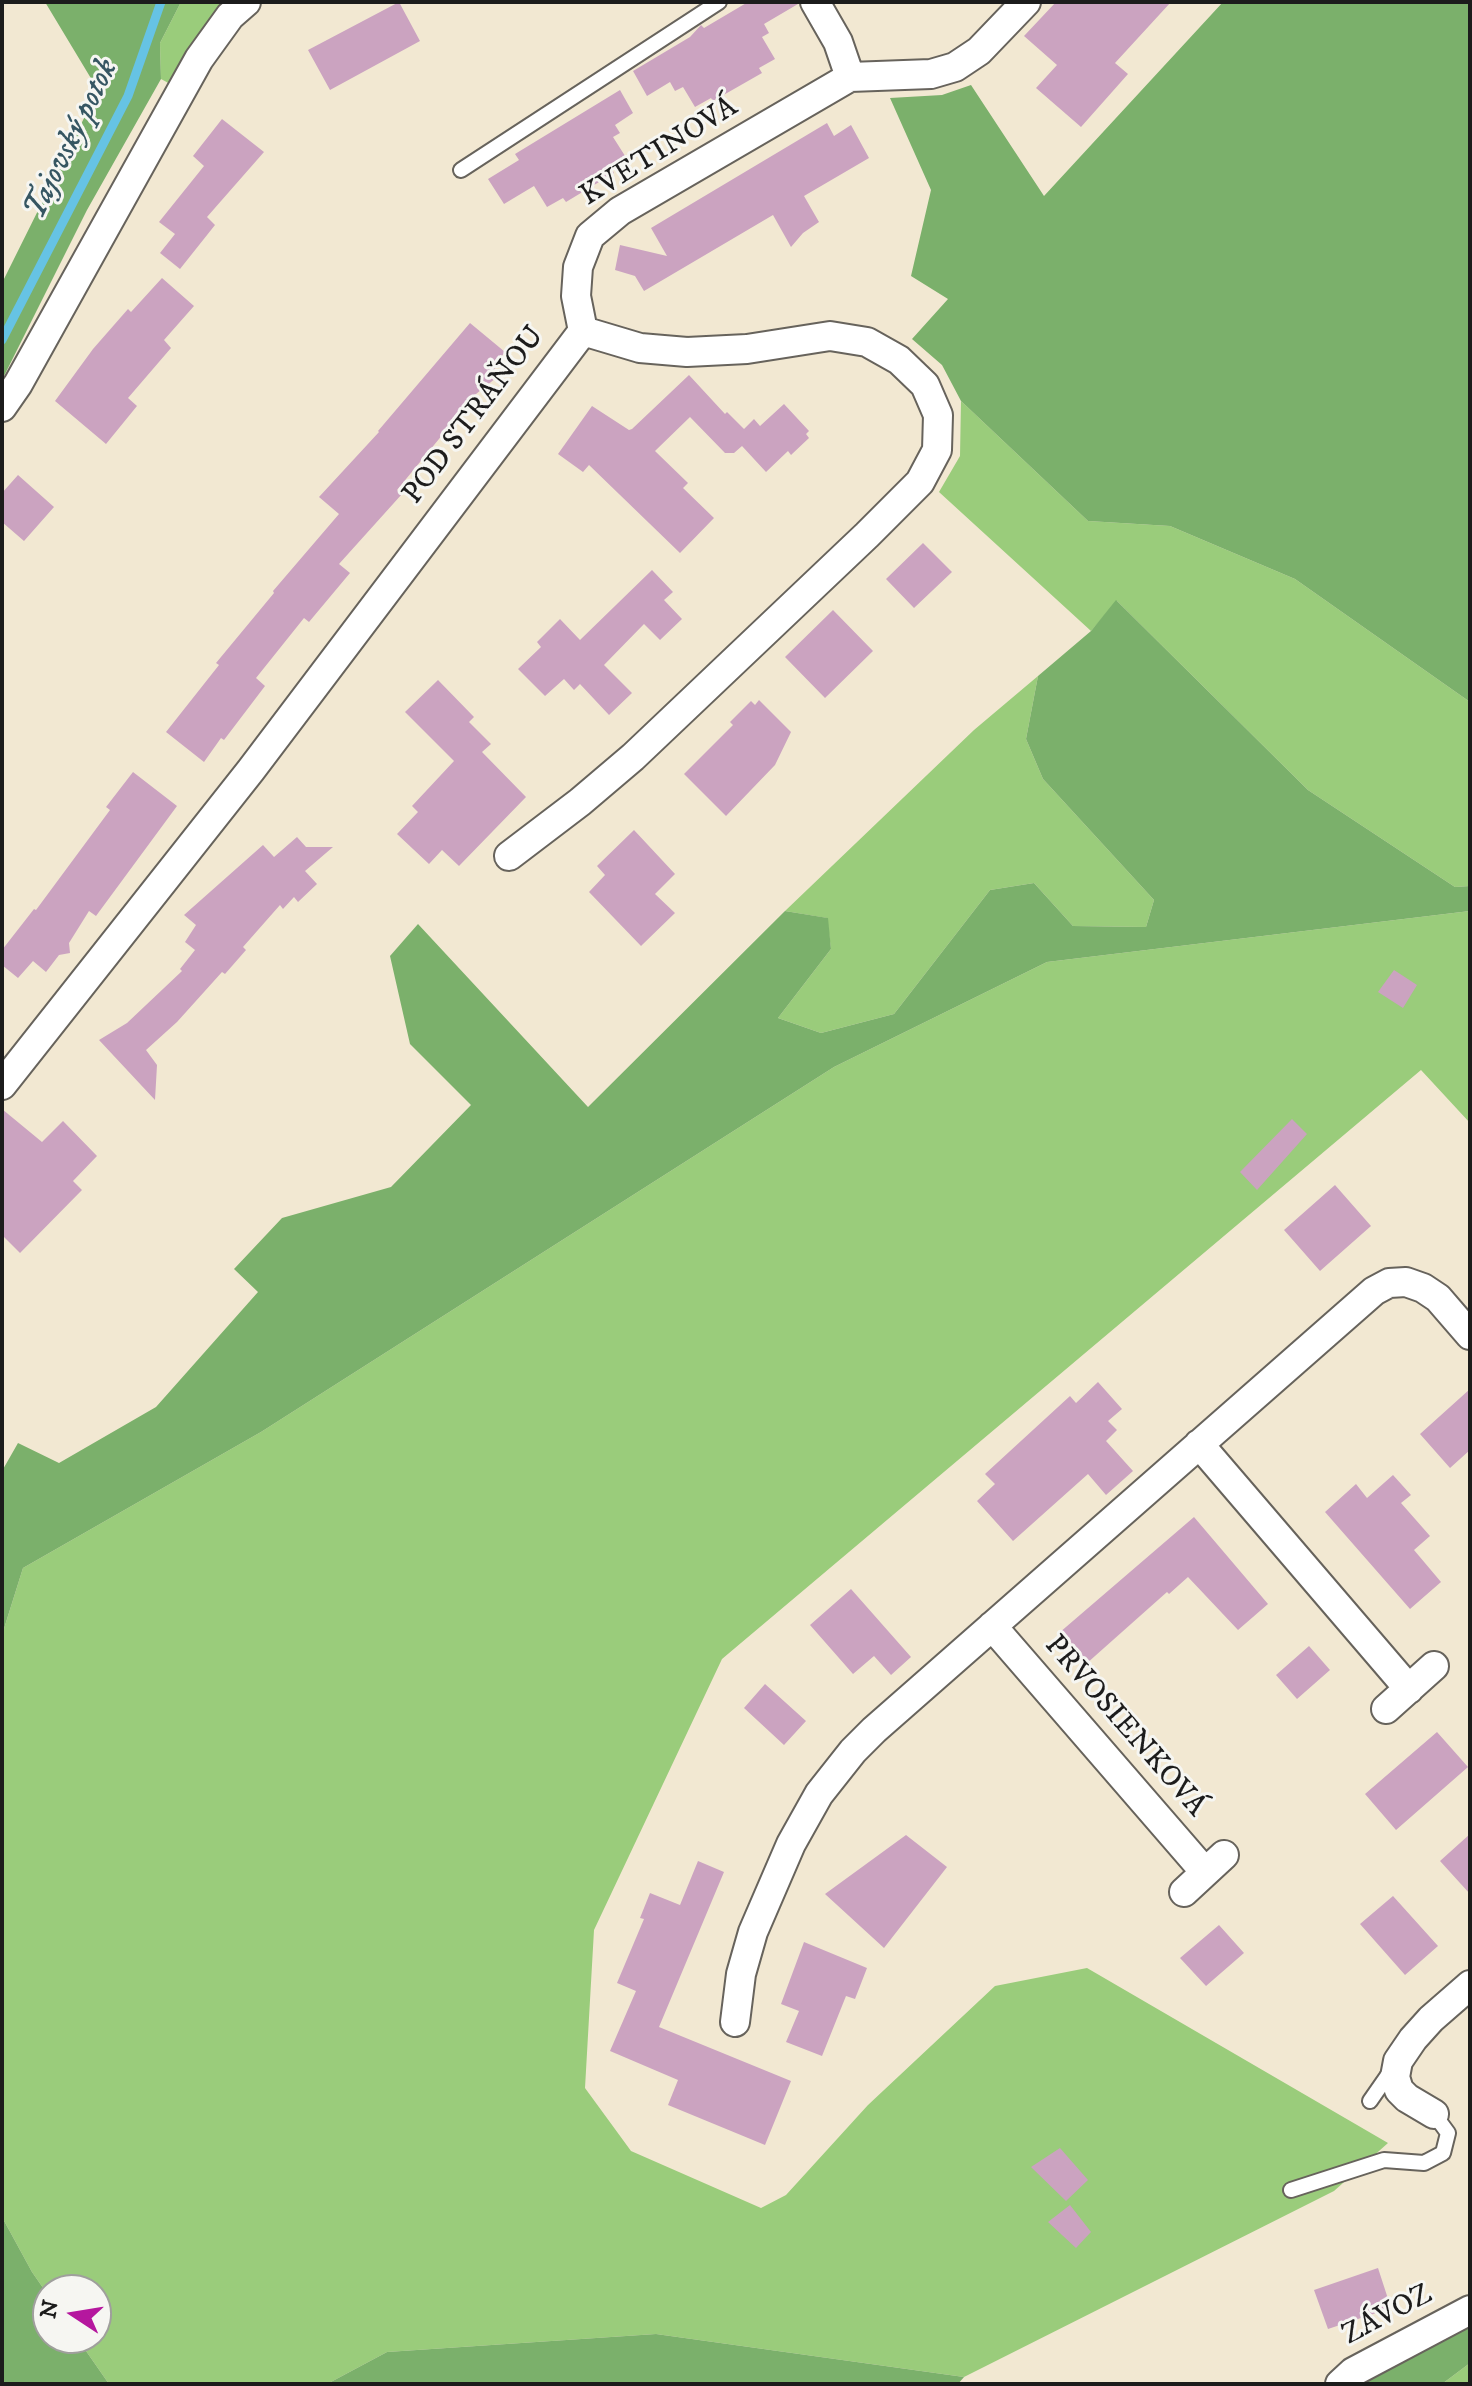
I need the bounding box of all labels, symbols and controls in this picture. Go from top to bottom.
water label: Tajovský potok [18,54,128,226]
street label: KVETINOVÁ [575,90,745,216]
street label: POD STRÁŇOU [396,320,554,512]
street label: PRVOSIENKOVÁ [1035,1629,1213,1825]
north arrow [32,2274,112,2354]
street label: ZÁVOZ [1337,2277,1439,2355]
text: N [35,2298,65,2321]

